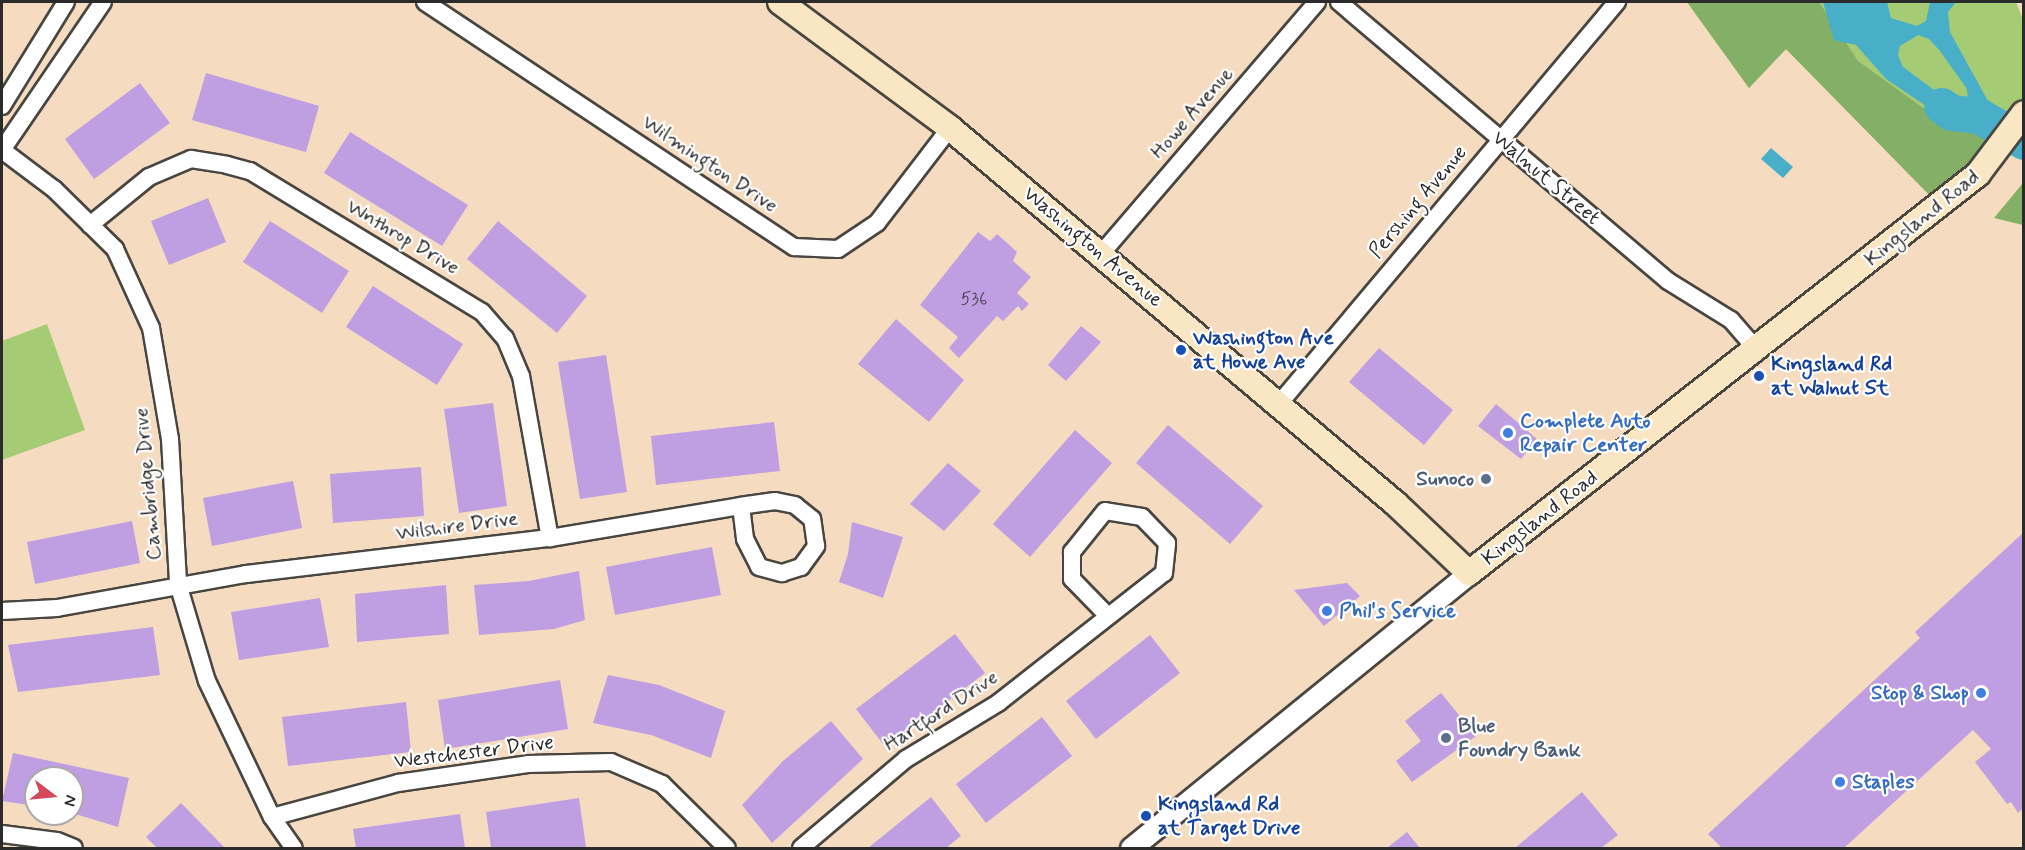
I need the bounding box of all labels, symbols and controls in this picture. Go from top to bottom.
street label: Howe Avenue [1144,60,1240,166]
street label: Wilmington Drive [638,110,782,218]
street label: Walnut Street [1486,124,1606,232]
street label: Pershing Avenue [1362,139,1474,265]
street label: Kingsland Road [1859,164,1985,272]
street label: Washington Avenue [1019,182,1167,312]
street label: Wnthrop Drive [343,194,463,280]
house number: 536 [961,288,987,310]
place label: Washington Ave at Howe Ave [1193,325,1331,375]
marker: Washington Ave at Howe Ave [1174,343,1188,357]
place label: Kingsland Rd at Walnut St [1771,351,1895,401]
marker: Kingsland Rd at Walnut St [1752,369,1766,383]
street label: Cambridge Drive [129,407,167,561]
place label: Complete Auto Repair Center [1520,408,1651,458]
marker: Complete Auto Repair Center [1501,426,1515,440]
street label: Kingsland Road [1477,465,1603,571]
place label: Sunoco [1416,466,1474,492]
marker: Sunoco [1479,472,1493,486]
street label: Wilshire Drive [395,506,519,546]
place label: Phil's Service [1339,598,1454,624]
marker: Phil's Service [1320,604,1334,618]
street label: Hartford Drive [880,665,1002,757]
place label: Stop & Shop [1871,680,1969,706]
marker: Stop & Shop [1974,686,1988,700]
place label: Blue Foundry Bank [1458,713,1580,763]
street label: Westchester Drive [393,730,555,774]
marker: Blue Foundry Bank [1439,731,1453,745]
north arrow [24,766,84,826]
place label: Staples [1852,769,1915,795]
marker: Staples [1833,775,1847,789]
place label: Kingsland Rd at Target Drive [1158,791,1299,841]
text: N [58,793,81,809]
marker: Kingsland Rd at Target Drive [1139,809,1153,823]

